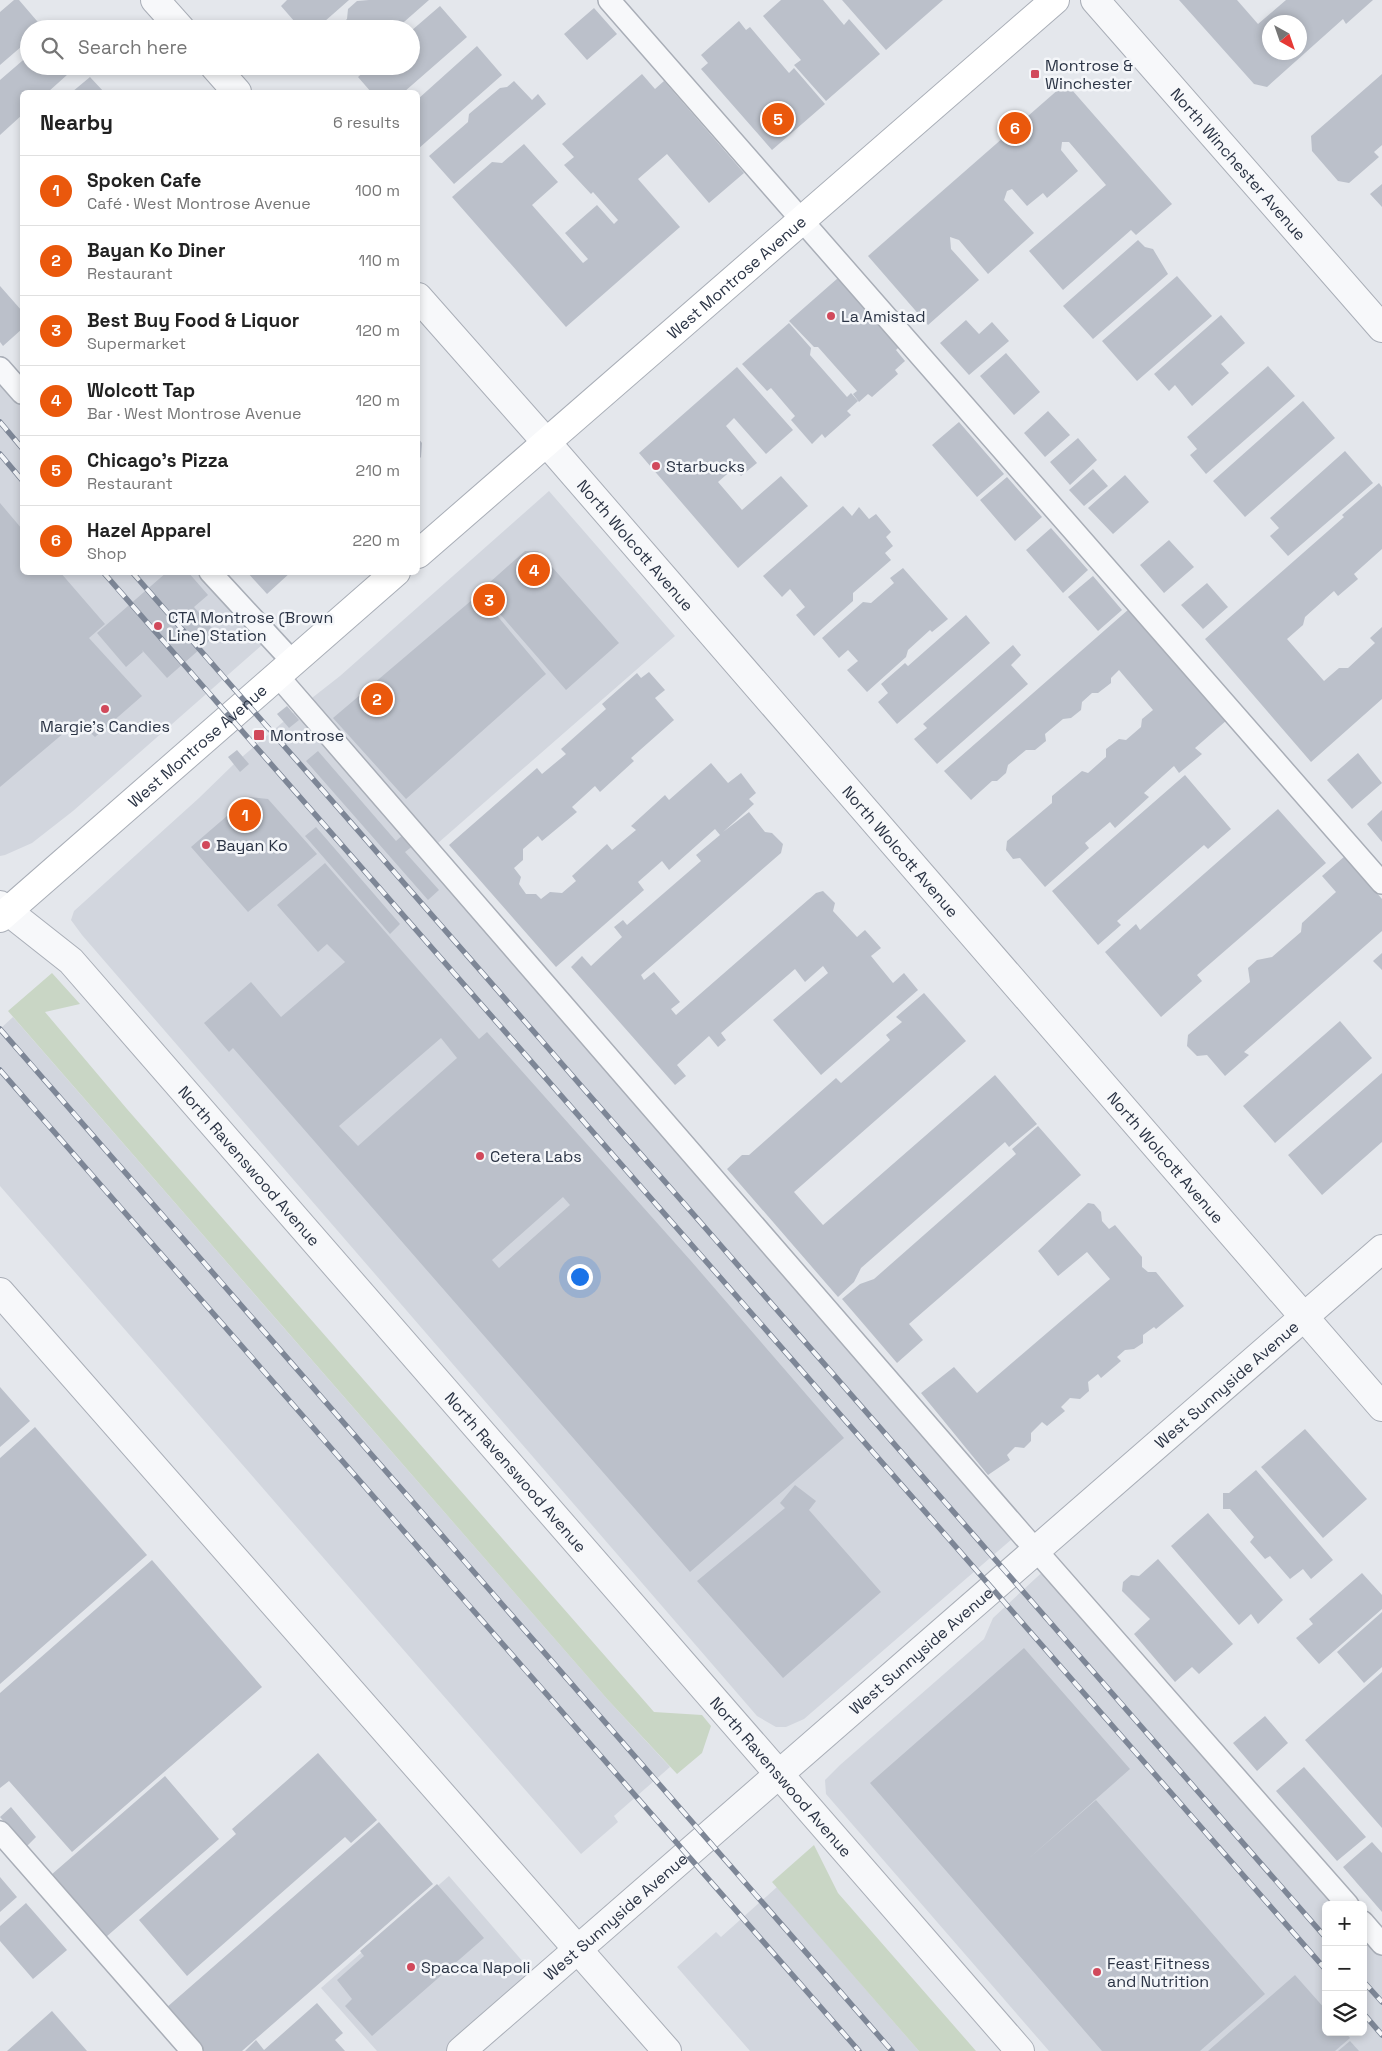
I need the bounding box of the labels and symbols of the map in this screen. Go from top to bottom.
north arrow [1262,15,1307,60]
place label: Montrose & Winchester [1045,55,1133,94]
marker: Montrose & Winchester [1029,68,1041,80]
street label: North Winchester Avenue [1166,84,1311,245]
pin: 5 [762,100,794,138]
pin: 6 [999,109,1031,147]
street label: West Montrose Avenue [663,211,811,344]
place label: La Amistad [841,306,925,327]
marker: La Amistad [825,310,837,322]
place label: Starbucks [666,456,745,477]
marker: Starbucks [650,460,662,472]
street label: North Wolcott Avenue [572,475,698,616]
pin: 4 [518,551,550,589]
pin: 3 [473,581,505,619]
place label: CTA Montrose (Brown Line) Station [168,607,333,646]
marker: CTA Montrose (Brown Line) Station [152,620,164,632]
street label: West Montrose Avenue [124,680,271,812]
pin: 2 [361,680,393,718]
marker: Margie’s Candies [99,703,111,715]
place label: Margie’s Candies [40,716,170,737]
place label: Montrose [270,725,344,746]
marker: Montrose [252,728,266,742]
street label: North Wolcott Avenue [837,781,963,922]
pin: 1 [229,796,261,834]
place label: Bayan Ko [216,835,288,856]
marker: Bayan Ko [200,839,212,851]
street label: North Ravenswood Avenue [173,1082,324,1251]
street label: North Wolcott Avenue [1103,1087,1228,1228]
place label: Cetera Labs [490,1146,582,1167]
marker: Cetera Labs [474,1150,486,1162]
your location [567,1264,593,1290]
street label: West Sunnyside Avenue [1150,1316,1303,1453]
street label: North Ravenswood Avenue [440,1388,591,1557]
street label: West Sunnyside Avenue [845,1582,998,1719]
street label: North Ravenswood Avenue [705,1693,856,1862]
street label: West Sunnyside Avenue [539,1848,692,1985]
place label: Feast Fitness and Nutrition [1107,1953,1210,1992]
place label: Spacca Napoli [421,1957,530,1978]
marker: Spacca Napoli [405,1961,417,1973]
marker: Feast Fitness and Nutrition [1091,1966,1103,1978]

